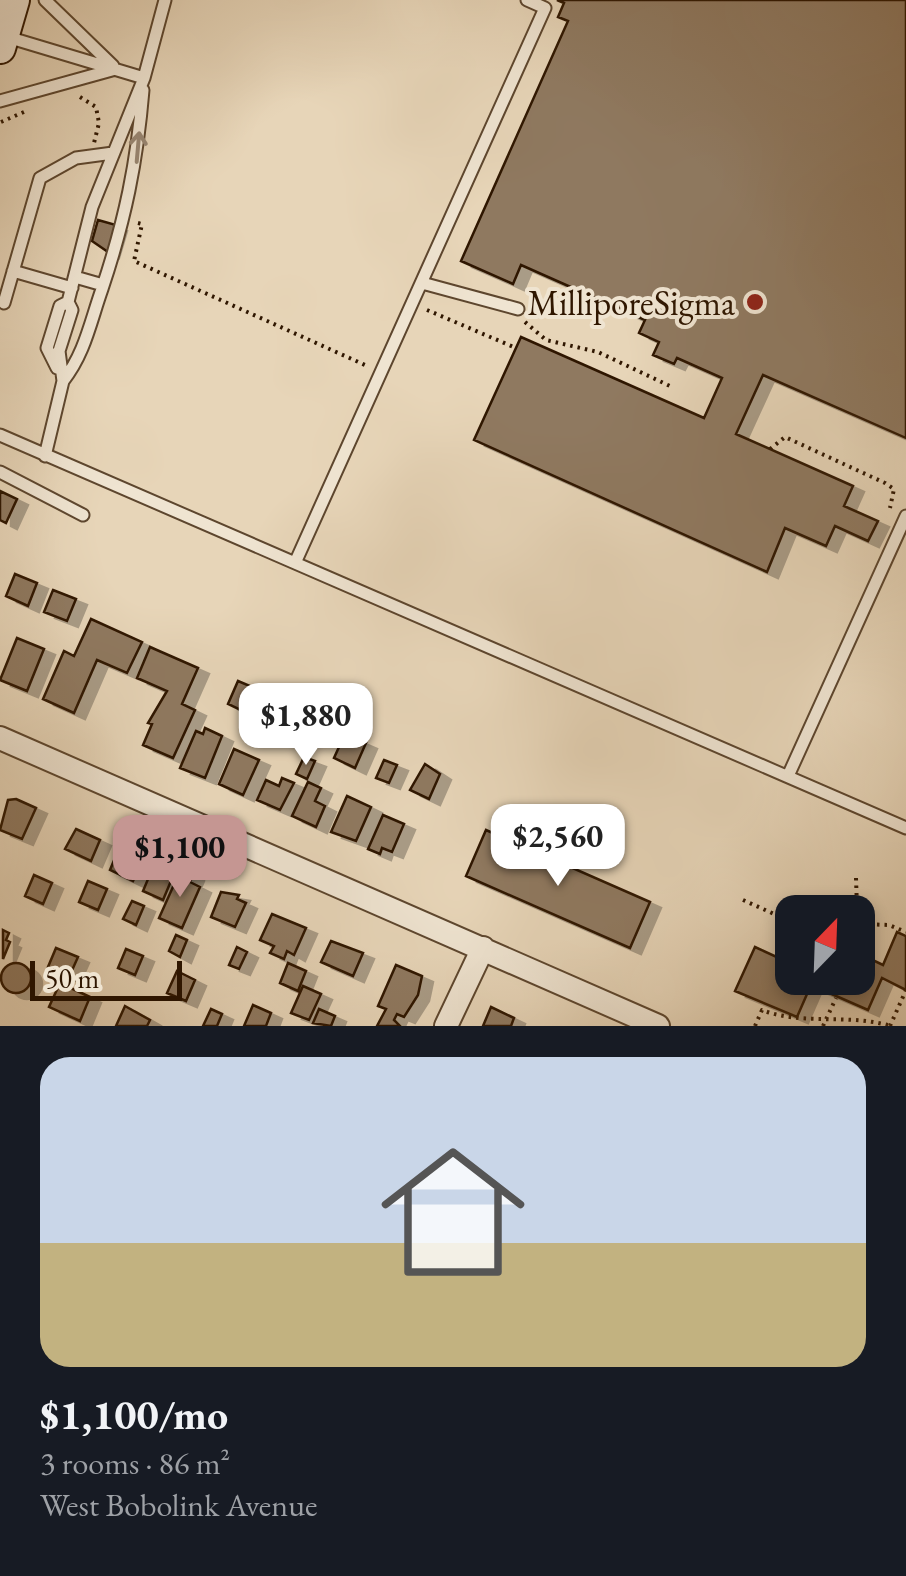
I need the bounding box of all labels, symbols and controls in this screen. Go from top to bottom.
one-way arrow [129,132,148,164]
place label: MilliporeSigma [527,280,735,325]
marker: MilliporeSigma [744,291,766,313]
pin: $1,880 [225,683,387,768]
text: $1,880 [261,694,351,736]
pin: $2,560 [477,804,639,889]
pin: $1,100 [99,815,261,900]
text: $2,560 [513,815,603,857]
text: $1,100 [135,826,225,868]
north arrow [775,895,875,995]
map controls [775,895,875,995]
scale bar [30,956,182,1000]
text: 50 m [45,960,99,996]
icon: home [363,1122,543,1302]
text: $1,100/mo [40,1387,228,1442]
text: 3 rooms · 86 m² [40,1442,230,1484]
text: West Bobolink Avenue [40,1484,318,1526]

